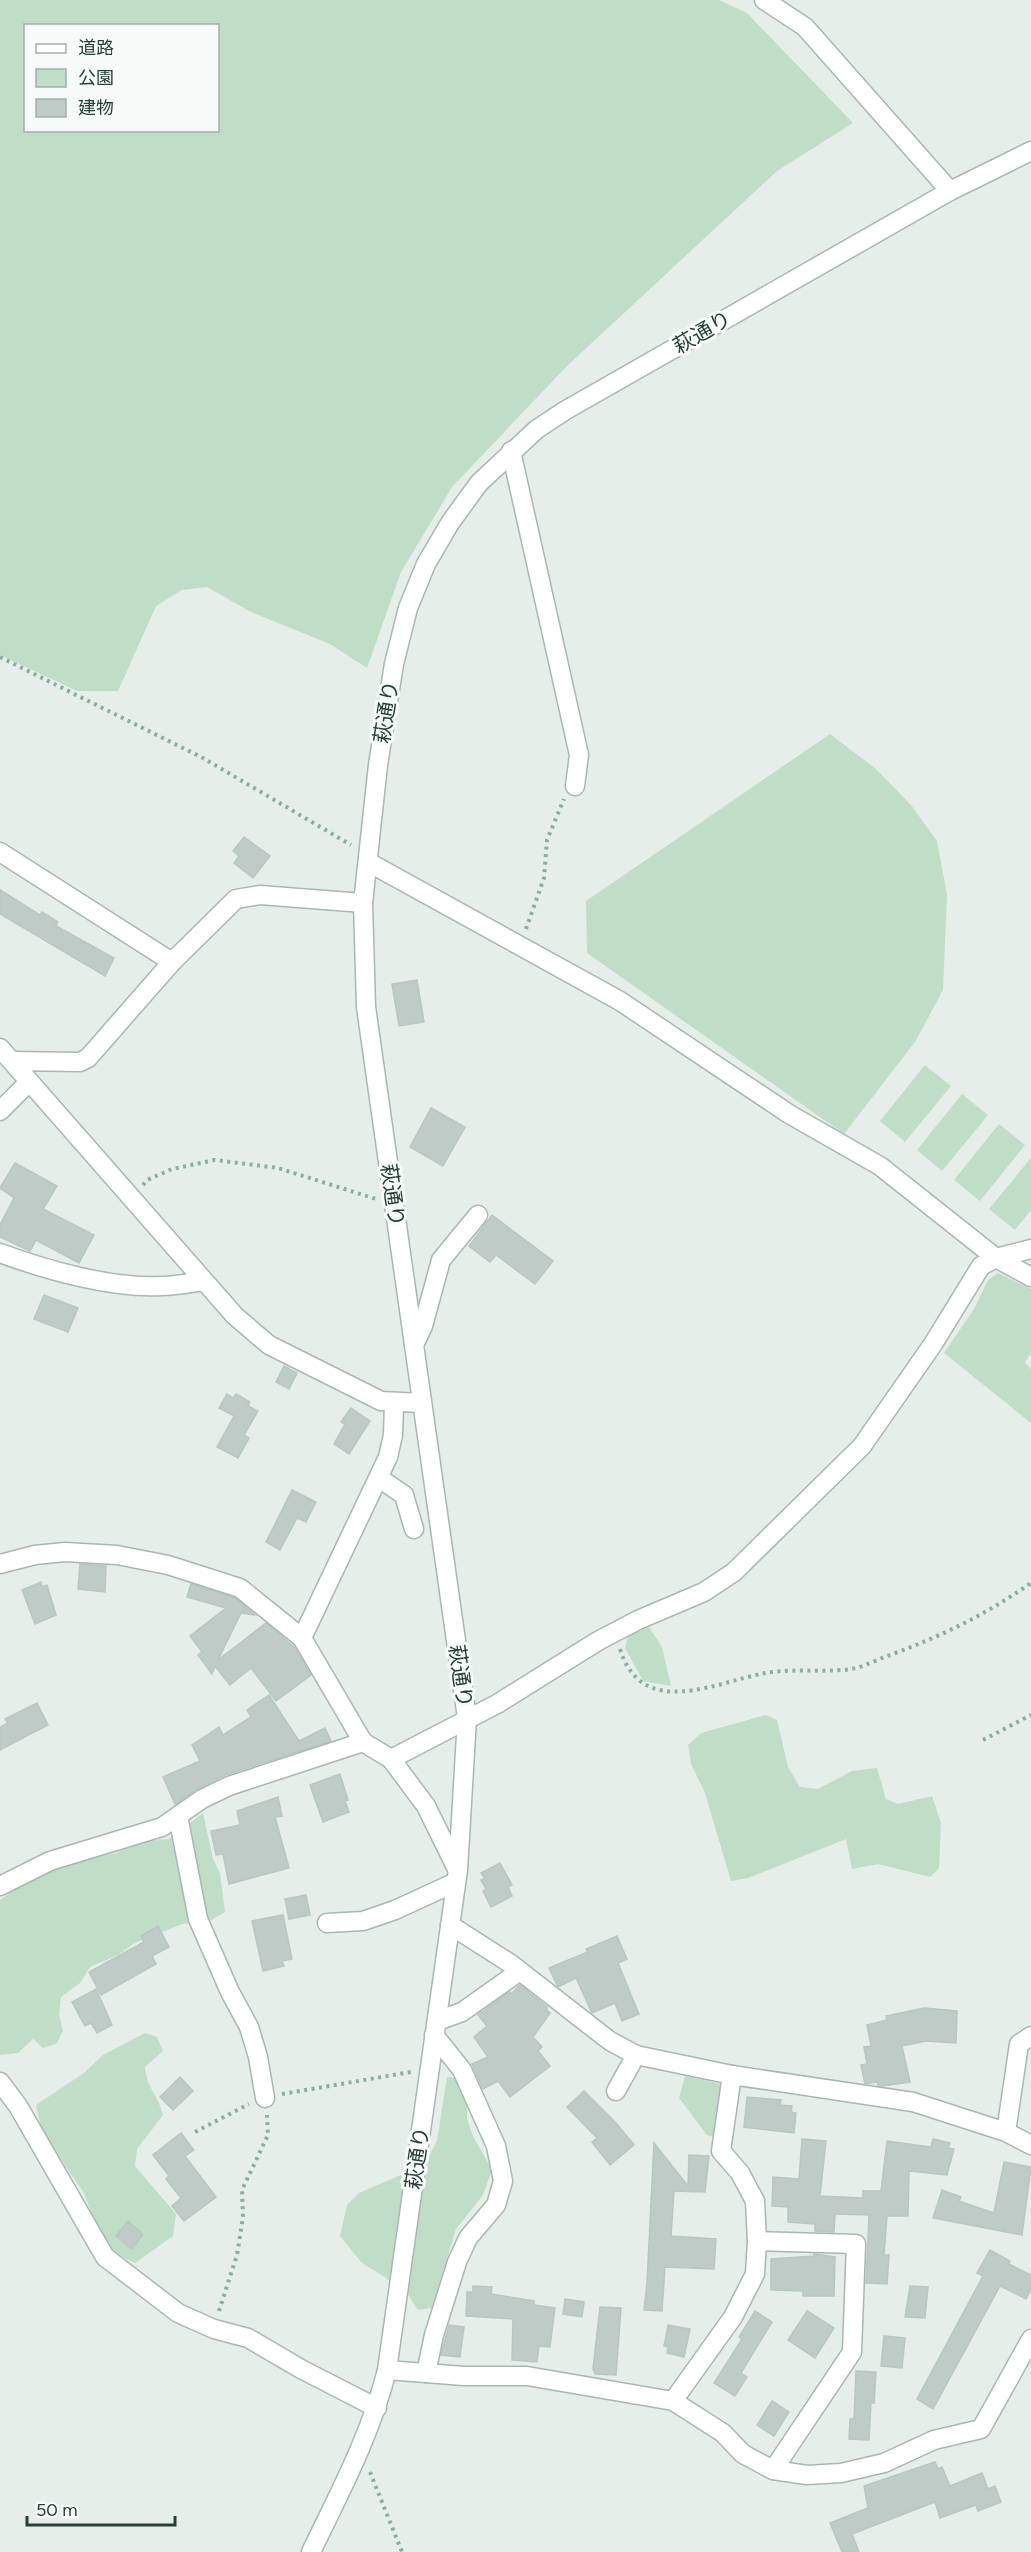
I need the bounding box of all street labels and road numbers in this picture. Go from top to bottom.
street label: 萩通り [668,305,736,359]
street label: 萩通り [369,679,403,745]
street label: 萩通り [376,1162,410,1228]
street label: 萩通り [444,1643,478,1709]
street label: 萩通り [400,2125,434,2191]

